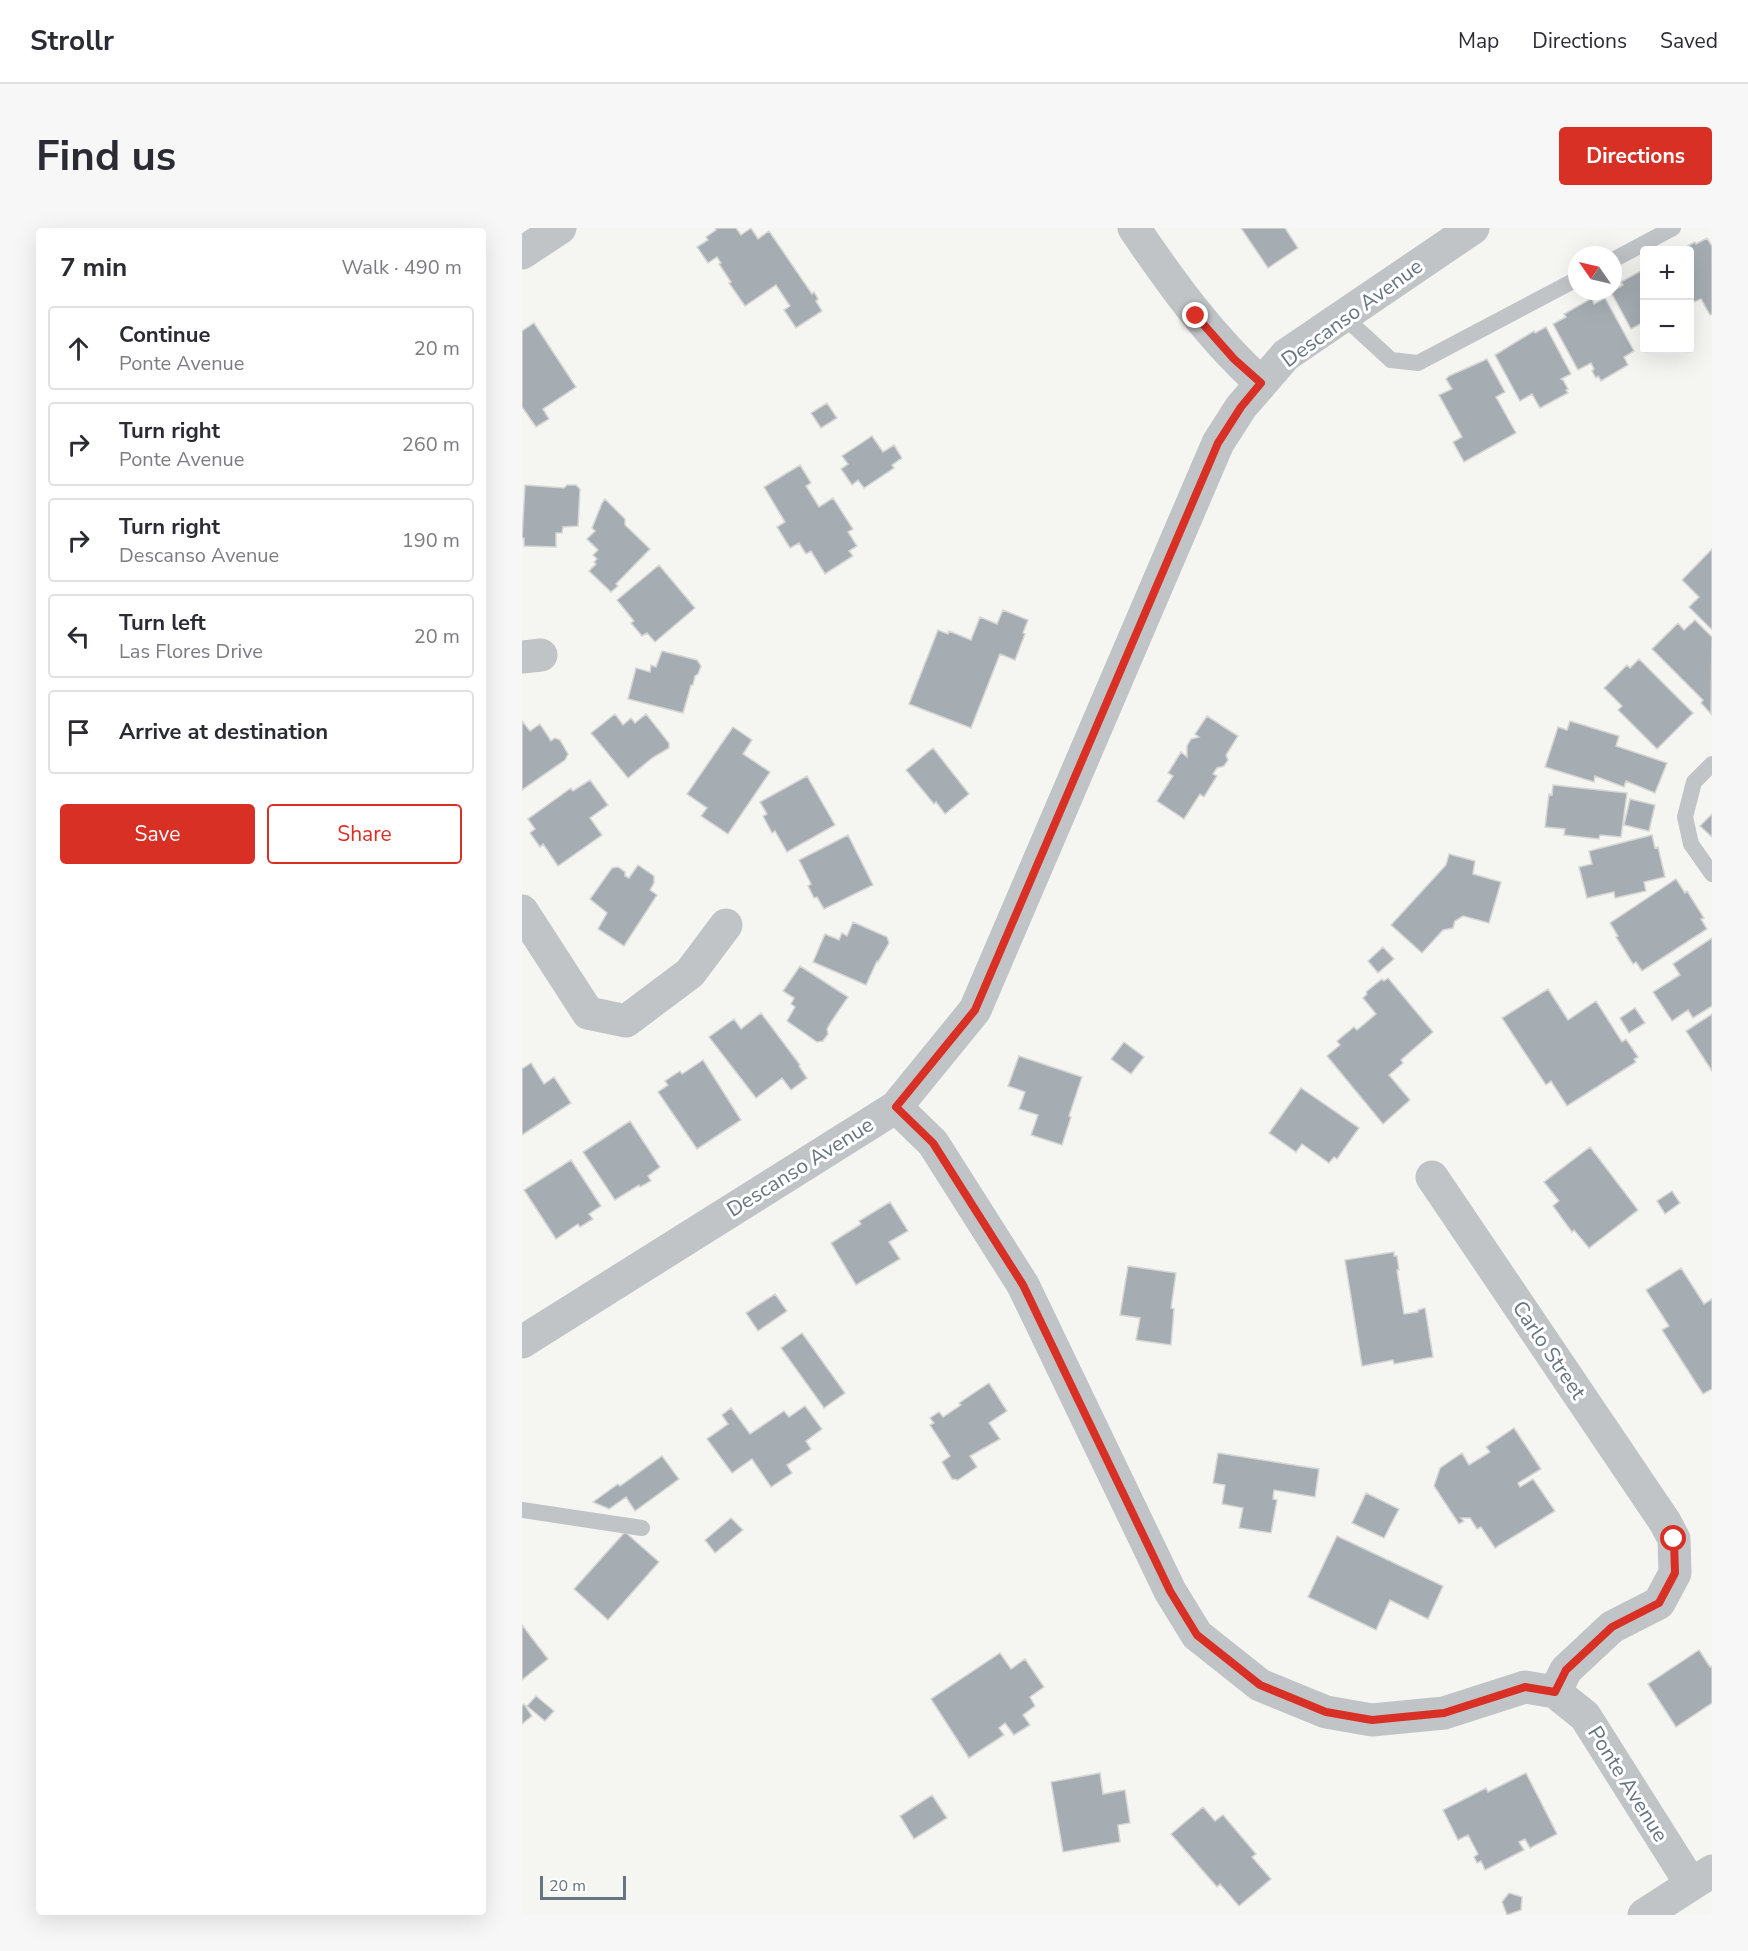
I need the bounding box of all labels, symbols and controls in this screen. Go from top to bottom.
text: Strollr [30,22,114,60]
text: Map [1458,27,1499,55]
text: Directions [1532,27,1627,55]
text: Saved [1660,27,1718,55]
button: Directions [1559,127,1712,185]
text: Find us [36,128,176,185]
north arrow [1568,246,1622,300]
map controls [1640,246,1694,354]
button: + [1640,246,1694,300]
text: 7 min [60,250,127,285]
street label: Descanso Avenue [1276,252,1428,374]
text: Walk · 490 m [342,254,462,281]
button: − [1640,300,1694,354]
route end [1182,302,1208,328]
text: Continue [119,320,210,350]
icon: ahead [62,332,95,365]
text: 20 m [414,335,460,362]
text: Ponte Avenue [119,350,244,377]
text: Turn right [119,416,220,446]
icon: right [62,428,95,461]
text: 260 m [402,431,460,458]
text: Ponte Avenue [119,446,244,473]
text: Turn right [119,512,220,542]
icon: right [62,524,95,557]
text: 190 m [402,527,460,554]
text: Descanso Avenue [119,542,279,569]
text: Turn left [119,608,206,638]
icon: left [62,620,95,653]
text: 20 m [414,623,460,650]
text: Las Flores Drive [119,638,263,665]
icon: arrive [62,716,95,749]
text: Arrive at destination [119,717,328,747]
button: Save [60,804,255,864]
button: Share [267,804,462,864]
street label: Descanso Avenue [721,1111,879,1223]
street label: Carlo Street [1506,1295,1593,1405]
route start [1660,1525,1686,1551]
street label: Ponte Avenue [1581,1721,1675,1847]
scale bar [540,1873,626,1900]
text: 20 m [549,1875,586,1897]

